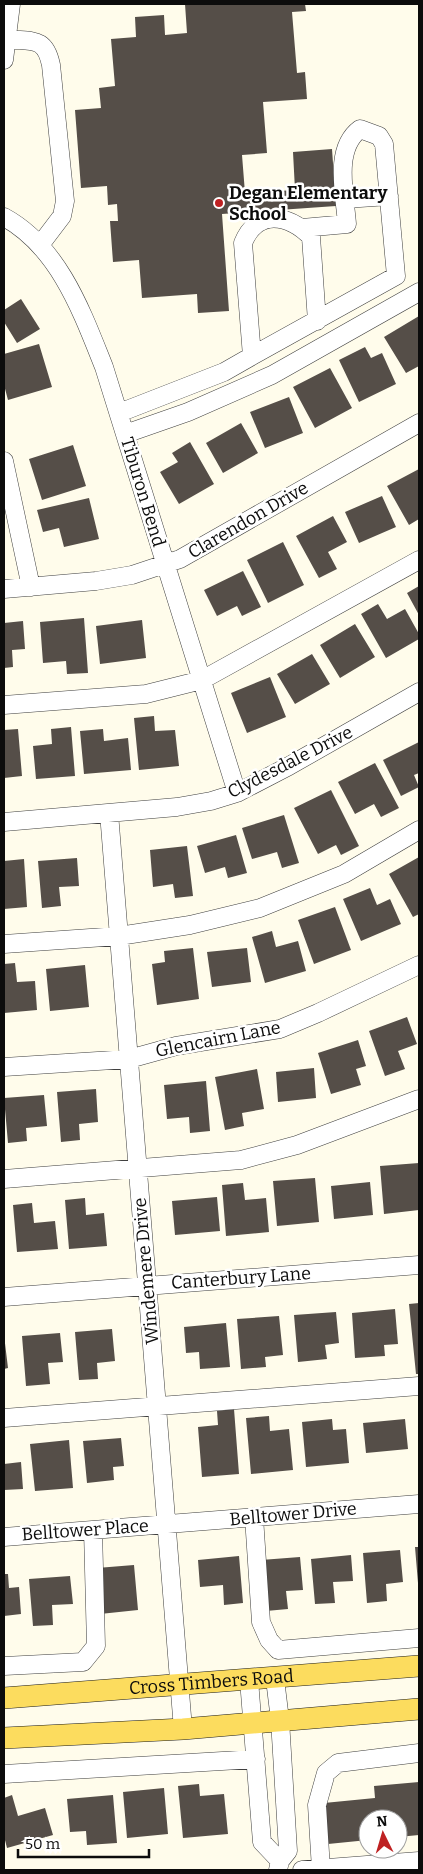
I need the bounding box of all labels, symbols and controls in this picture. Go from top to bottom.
place label: Degan Elementary School [229,182,389,225]
marker: Degan Elementary School [213,197,225,209]
street label: Tiburon Bend [116,435,170,550]
street label: Clarendon Drive [184,477,312,563]
street label: Clydesdale Drive [224,721,356,803]
street label: Glencairn Lane [154,1016,282,1062]
street label: Windemere Drive [129,1197,163,1345]
street label: Canterbury Lane [170,1262,312,1294]
street label: Belltower Drive [228,1497,358,1531]
street label: Belltower Place [21,1515,149,1545]
street label: Cross Timbers Road [128,1665,295,1699]
north arrow [358,1809,408,1859]
text: N [376,1813,388,1830]
scale bar [18,1826,149,1858]
text: 50 m [25,1835,61,1853]

